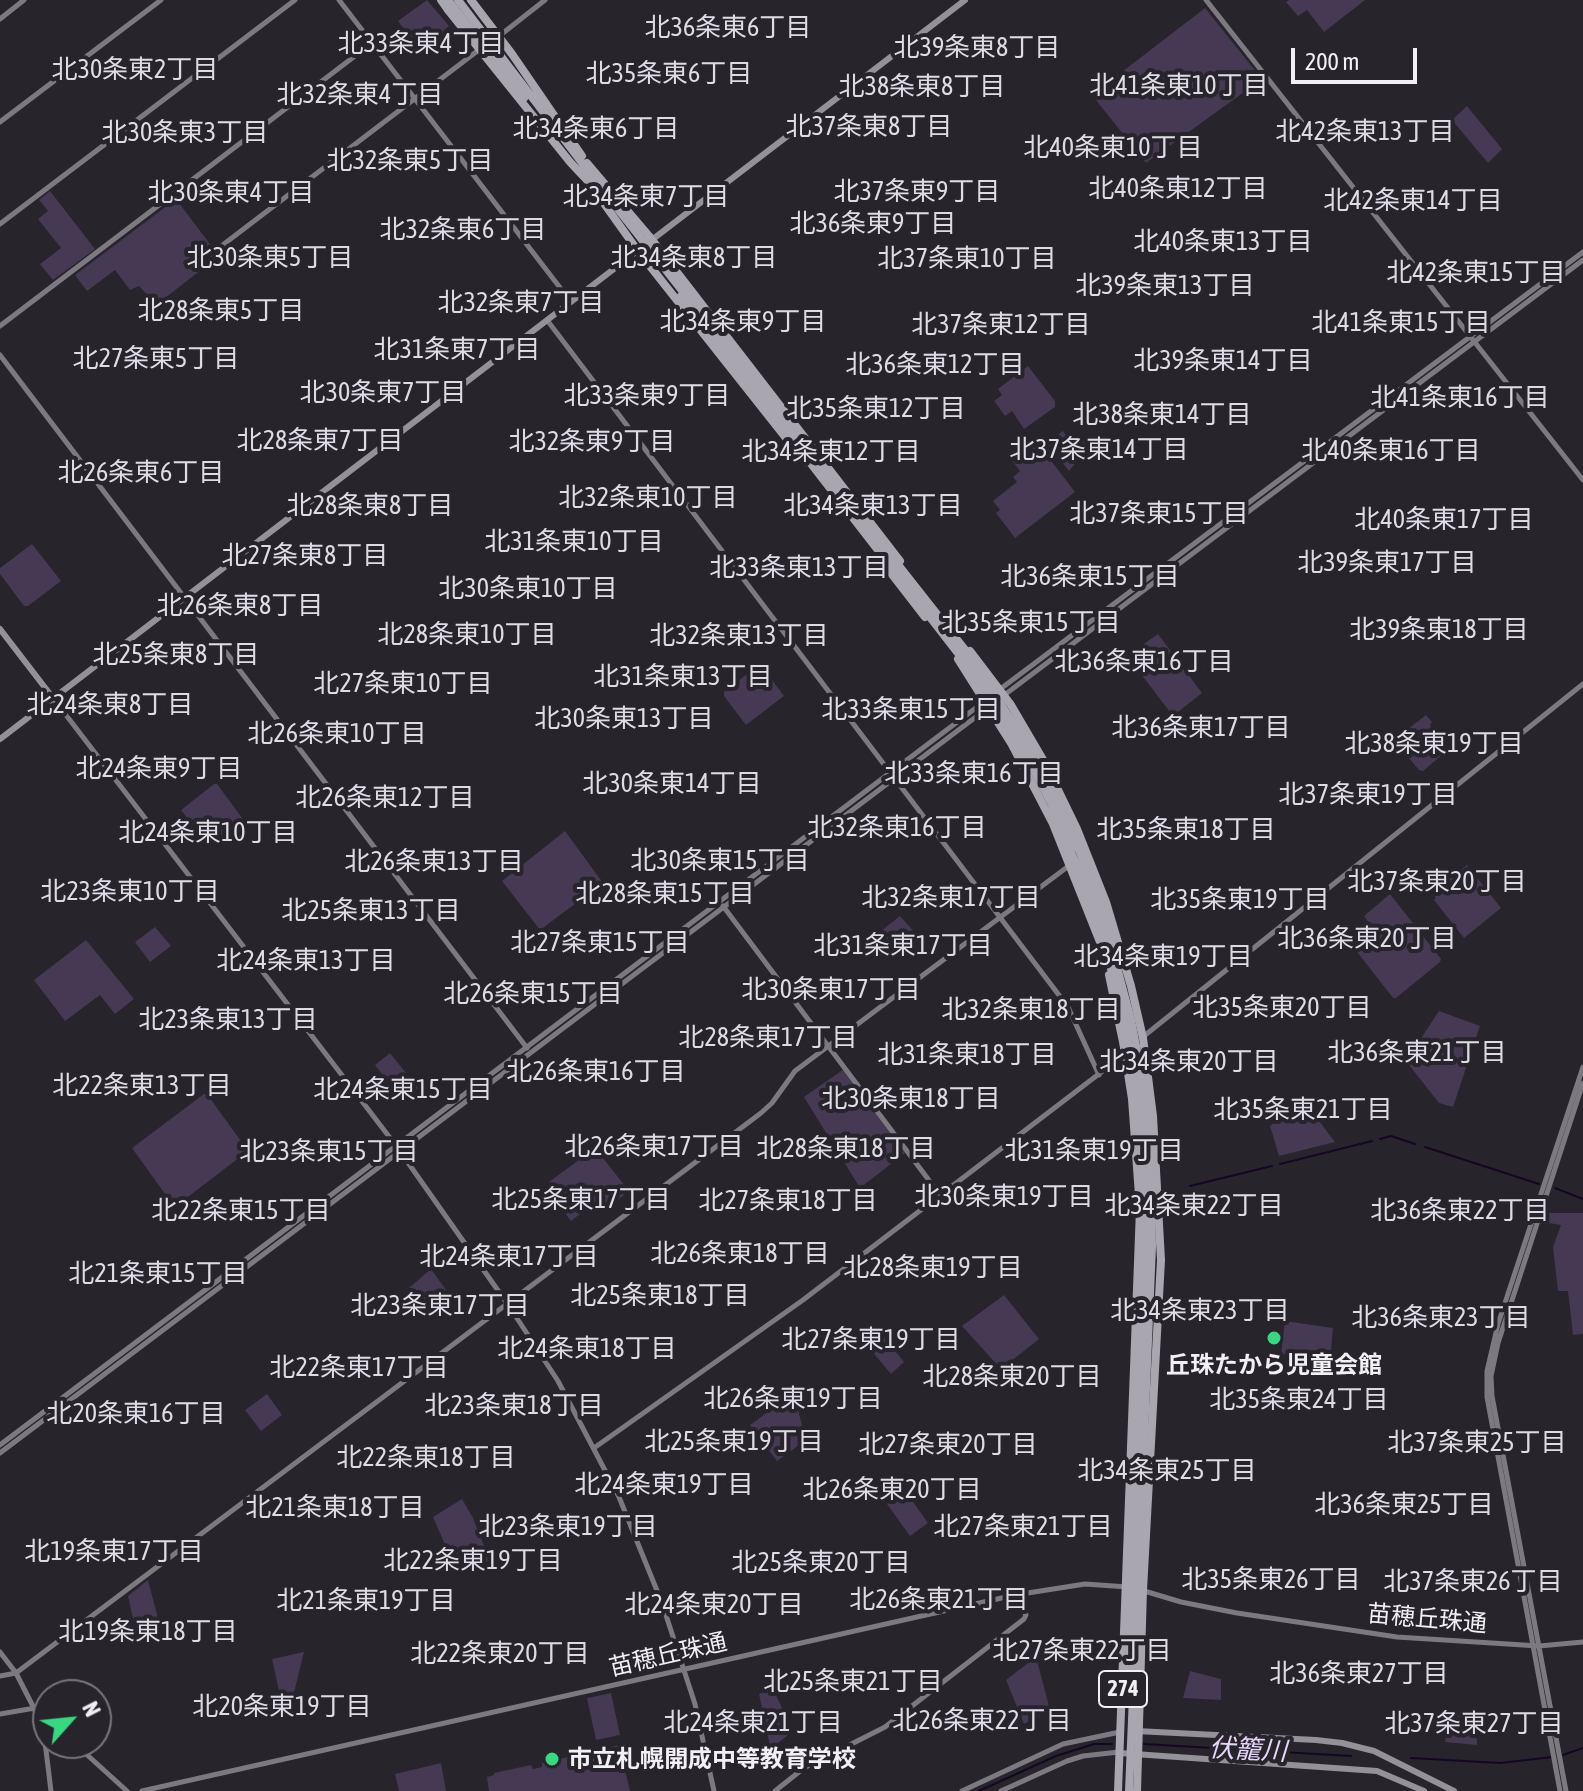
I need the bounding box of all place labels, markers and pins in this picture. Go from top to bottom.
marker: 丘珠たから児童会館 [1265,1329,1283,1347]
place label: 丘珠たから児童会館 [1166,1351,1382,1379]
place label: 市立札幌開成中等教育学校 [568,1745,856,1773]
marker: 市立札幌開成中等教育学校 [543,1750,561,1768]

